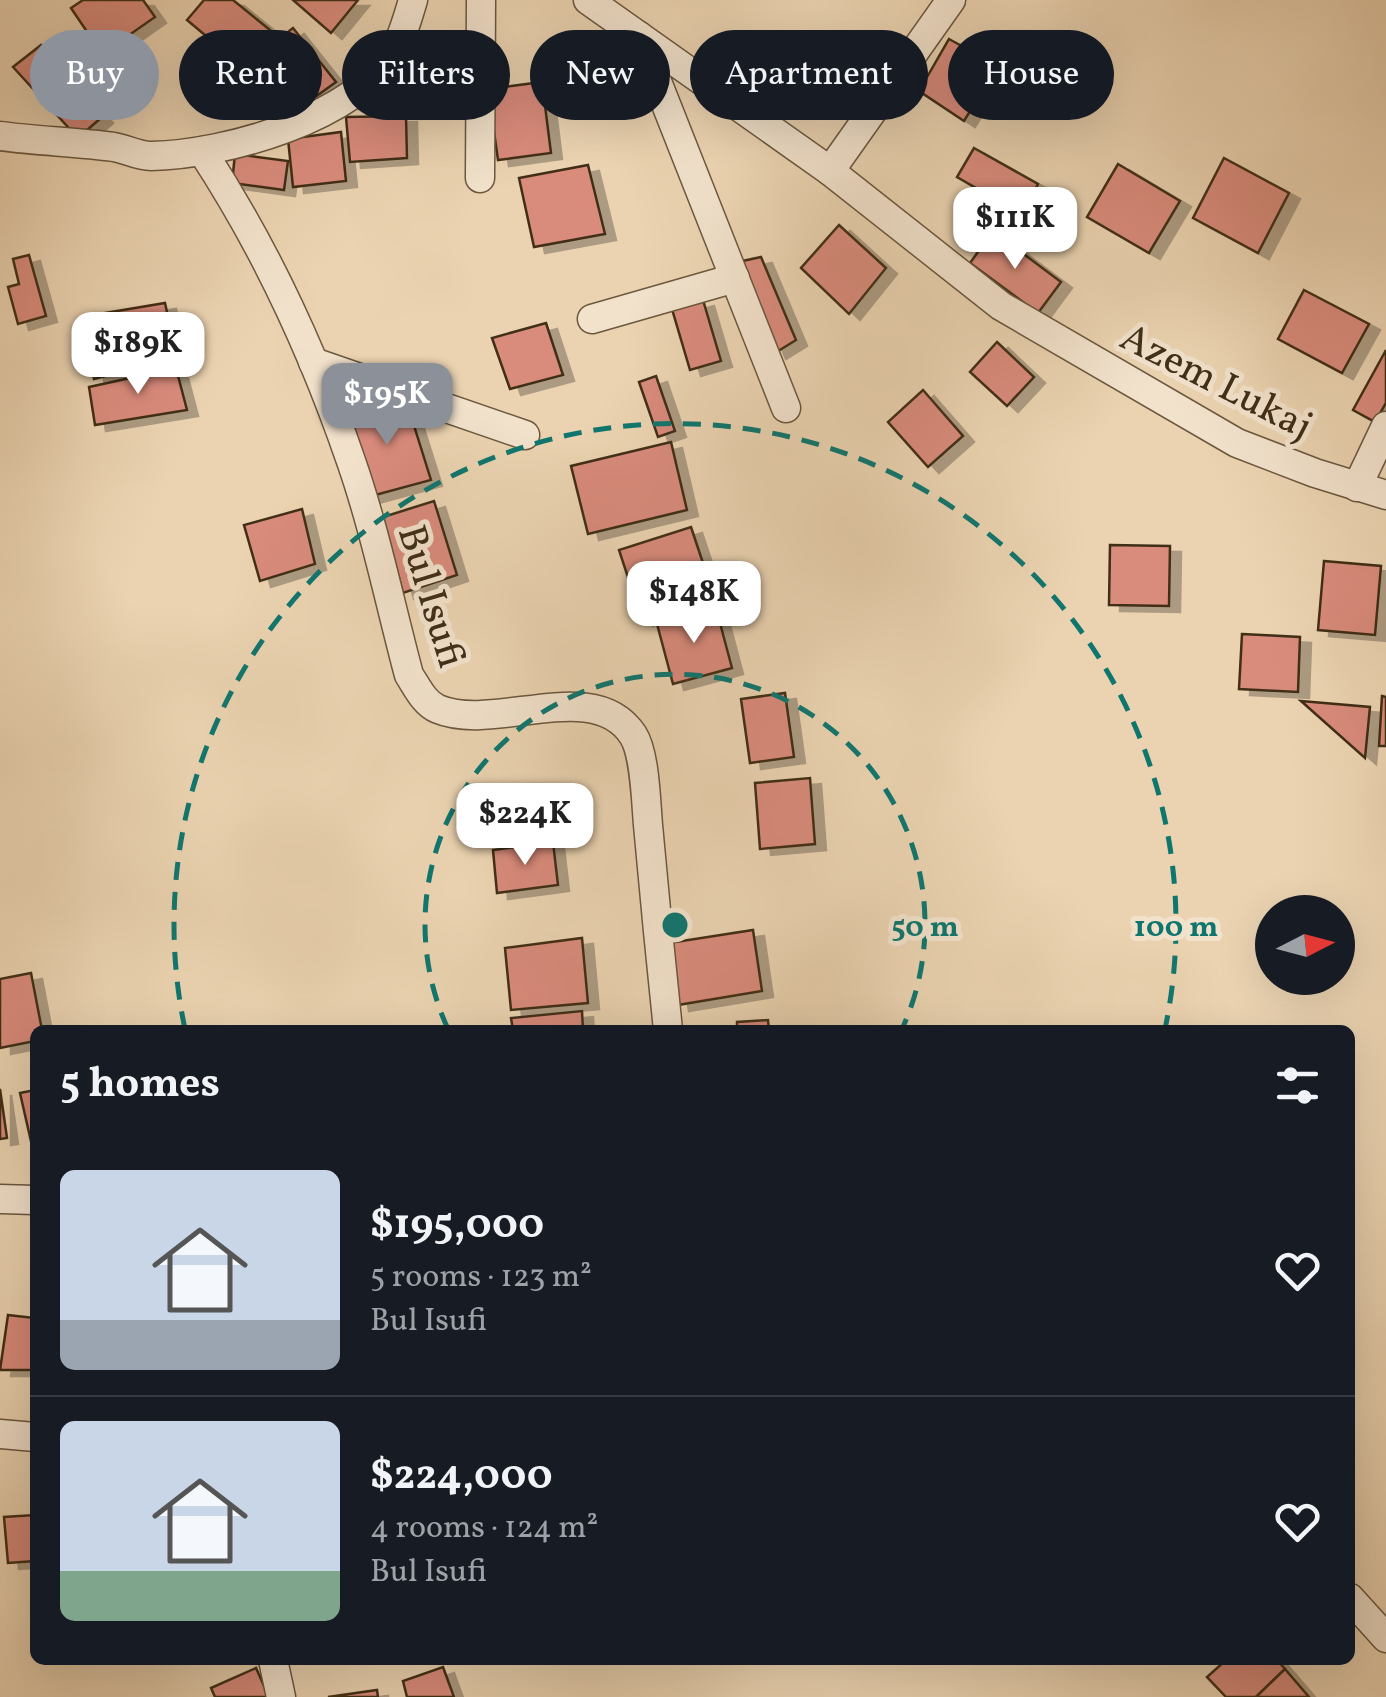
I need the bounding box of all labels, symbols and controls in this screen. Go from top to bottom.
chip: Buy [30,30,159,120]
chip: Rent [179,30,322,120]
chip: Filters [342,30,510,120]
chip: New [530,30,670,120]
chip: Apartment [690,30,928,120]
chip: House [948,30,1114,120]
pin: $111K [945,187,1085,272]
text: $111K [975,197,1055,241]
street label: Azem Lukaj [1110,311,1321,456]
pin: $189K [68,312,208,397]
text: $189K [94,322,183,366]
pin: $195K [317,363,457,448]
text: $195K [344,373,430,417]
street label: Bul Isufi [381,519,477,675]
pin: $148K [624,561,764,646]
text: $148K [649,571,739,615]
pin: $224K [455,783,595,868]
text: $224K [478,793,572,837]
north arrow [1255,895,1355,995]
map controls [1255,895,1355,995]
centre of rings [657,907,693,943]
text: 50 m [891,907,959,949]
text: 100 m [1134,907,1218,949]
text: 5 homes [60,1056,220,1115]
icon: filters [1270,1058,1325,1113]
text: $195,000 [370,1197,544,1256]
icon: home [140,1210,260,1330]
icon: heart [1270,1243,1325,1298]
text: 5 rooms · 123 m² [370,1256,592,1300]
text: Bul Isufi [370,1300,487,1344]
text: $224,000 [370,1448,553,1507]
icon: home [140,1461,260,1581]
icon: heart [1270,1494,1325,1549]
text: 4 rooms · 124 m² [370,1507,598,1551]
text: Bul Isufi [370,1551,487,1595]

